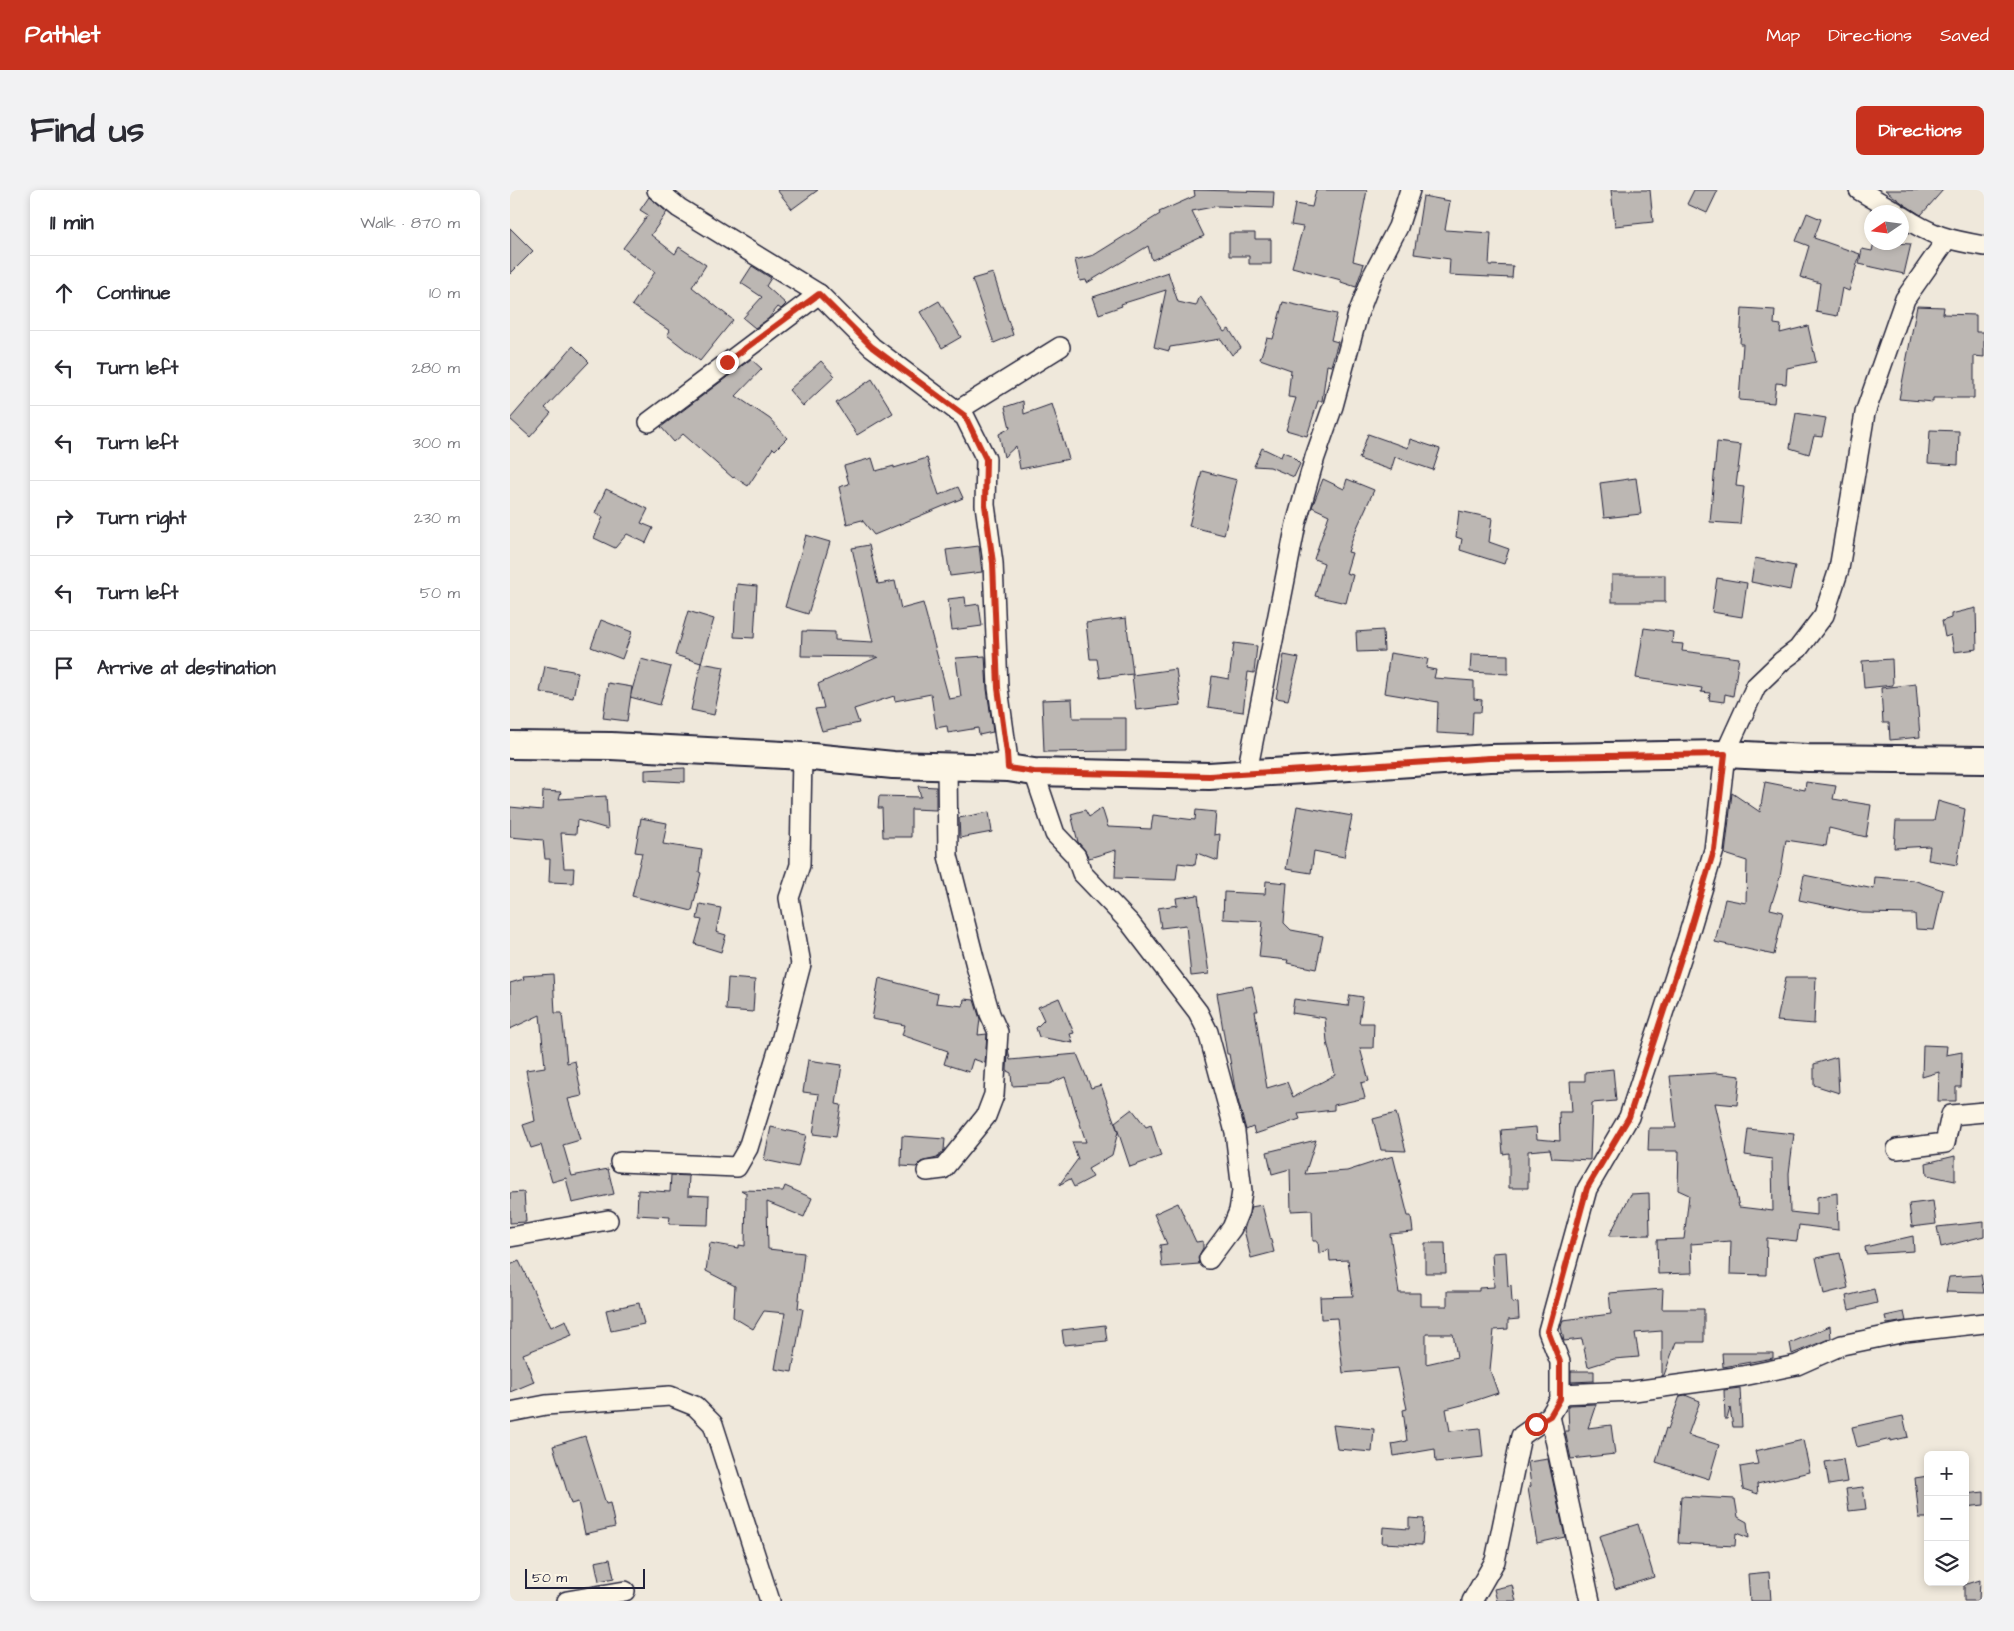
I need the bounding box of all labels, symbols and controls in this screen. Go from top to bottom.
text: Pathlet [25,18,101,52]
text: Map [1766,23,1800,48]
text: Directions [1828,23,1912,48]
text: Saved [1940,23,1989,48]
text: Find us [30,106,144,155]
button: Directions [1856,106,1984,155]
north arrow [1864,205,1909,250]
text: 11 min [50,208,94,237]
text: Walk · 870 m [360,212,460,234]
icon: ahead [50,279,78,307]
text: Continue [97,280,171,307]
text: 10 m [429,282,460,304]
route end [716,351,739,374]
icon: left [50,354,78,382]
text: Turn left [97,355,178,382]
text: 280 m [412,357,460,379]
icon: left [50,429,78,457]
text: Turn left [97,430,178,457]
text: 300 m [413,432,460,454]
icon: right [50,504,78,532]
text: Turn right [97,505,186,532]
text: 230 m [414,507,460,529]
icon: left [50,579,78,607]
text: Turn left [97,580,178,607]
text: 50 m [420,582,460,604]
icon: arrive [50,654,78,682]
text: Arrive at destination [97,655,276,682]
route start [1525,1413,1548,1436]
map controls [1924,1451,1969,1586]
button: + [1924,1451,1969,1496]
button: − [1924,1496,1969,1541]
button: layers [1924,1541,1969,1586]
scale bar [525,1566,645,1589]
text: 50 m [532,1568,567,1588]

